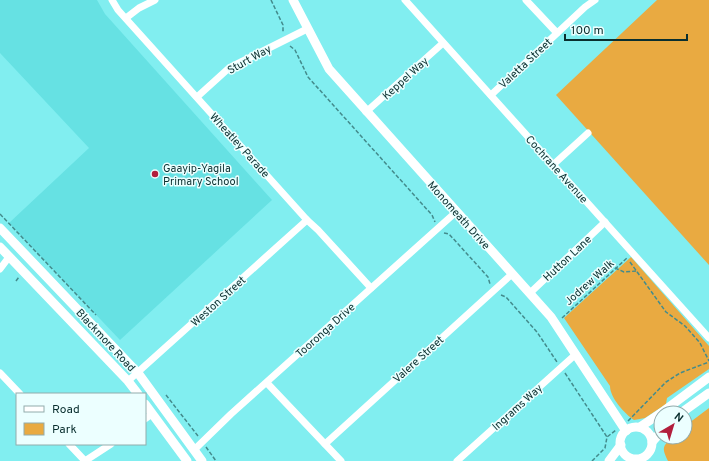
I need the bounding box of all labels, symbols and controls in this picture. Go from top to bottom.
scale bar [565,16,687,42]
text: 100 m [571,23,604,39]
street label: Valetta Street [496,36,555,92]
street label: Sturt Way [225,42,274,78]
street label: Keppel Way [380,54,432,103]
street label: Wheatley Parade [206,110,272,181]
street label: Cochrane Avenue [522,133,590,207]
place label: Gaayip-Yagila Primary School [163,162,239,189]
marker: Gaayip-Yagila Primary School [150,169,160,179]
street label: Monomeath Drive [424,179,493,253]
street label: Hutton Lane [541,233,595,285]
street label: Jodrew Walk [562,257,618,309]
street label: Weston Street [188,273,249,330]
street label: Tooronga Drive [293,300,358,361]
street label: Blackmore Road [73,306,138,375]
street label: Valere Street [390,333,447,386]
street label: Ingrams Way [490,381,546,434]
legend [16,393,146,445]
text: Road [52,402,80,418]
north arrow [653,405,693,445]
text: N [671,410,686,426]
text: Park [52,422,77,438]

